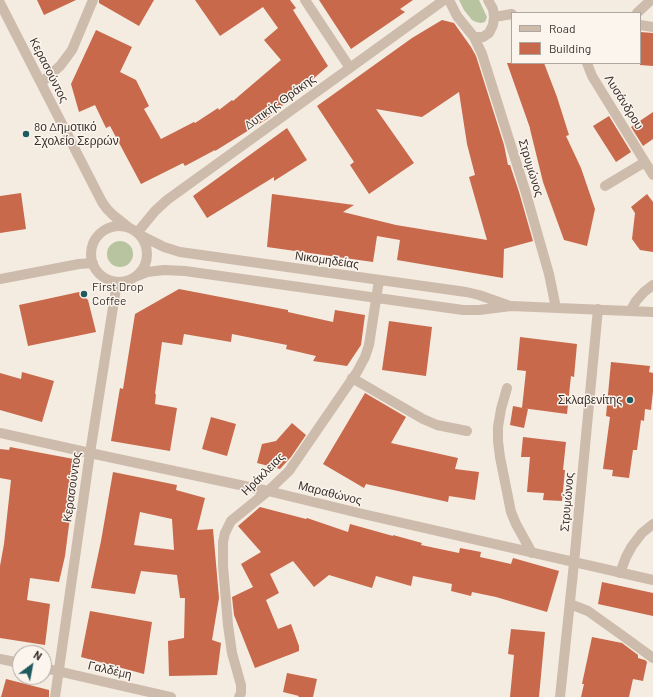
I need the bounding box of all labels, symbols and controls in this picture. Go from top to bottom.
legend [511,12,641,64]
text: Road [549,21,576,35]
street label: Κερασούντος [27,35,71,105]
text: Building [549,41,591,55]
street label: Δυτικής Θράκης [242,71,318,133]
street label: Λυσάνδρου [602,72,646,132]
place label: 8ο Δημοτικό Σχολείο Σερρών [34,120,119,148]
marker: 8ο Δημοτικό Σχολείο Σερρών [21,129,31,139]
street label: Στρυμώνος [515,138,547,198]
street label: Νικομηδείας [294,248,360,272]
place label: First Drop Coffee [92,280,144,308]
marker: First Drop Coffee [79,289,89,299]
place label: Σκλαβενίτης [558,393,622,407]
marker: Σκλαβενίτης [625,395,635,405]
street label: Ηράκλειας [238,449,288,499]
street label: Κερασούντος [60,451,84,523]
street label: Στρυμώνος [557,472,577,532]
street label: Μαραθώνος [297,478,363,508]
north arrow [12,645,52,685]
text: N [32,648,45,663]
street label: Γαλδέμη [87,658,133,682]

